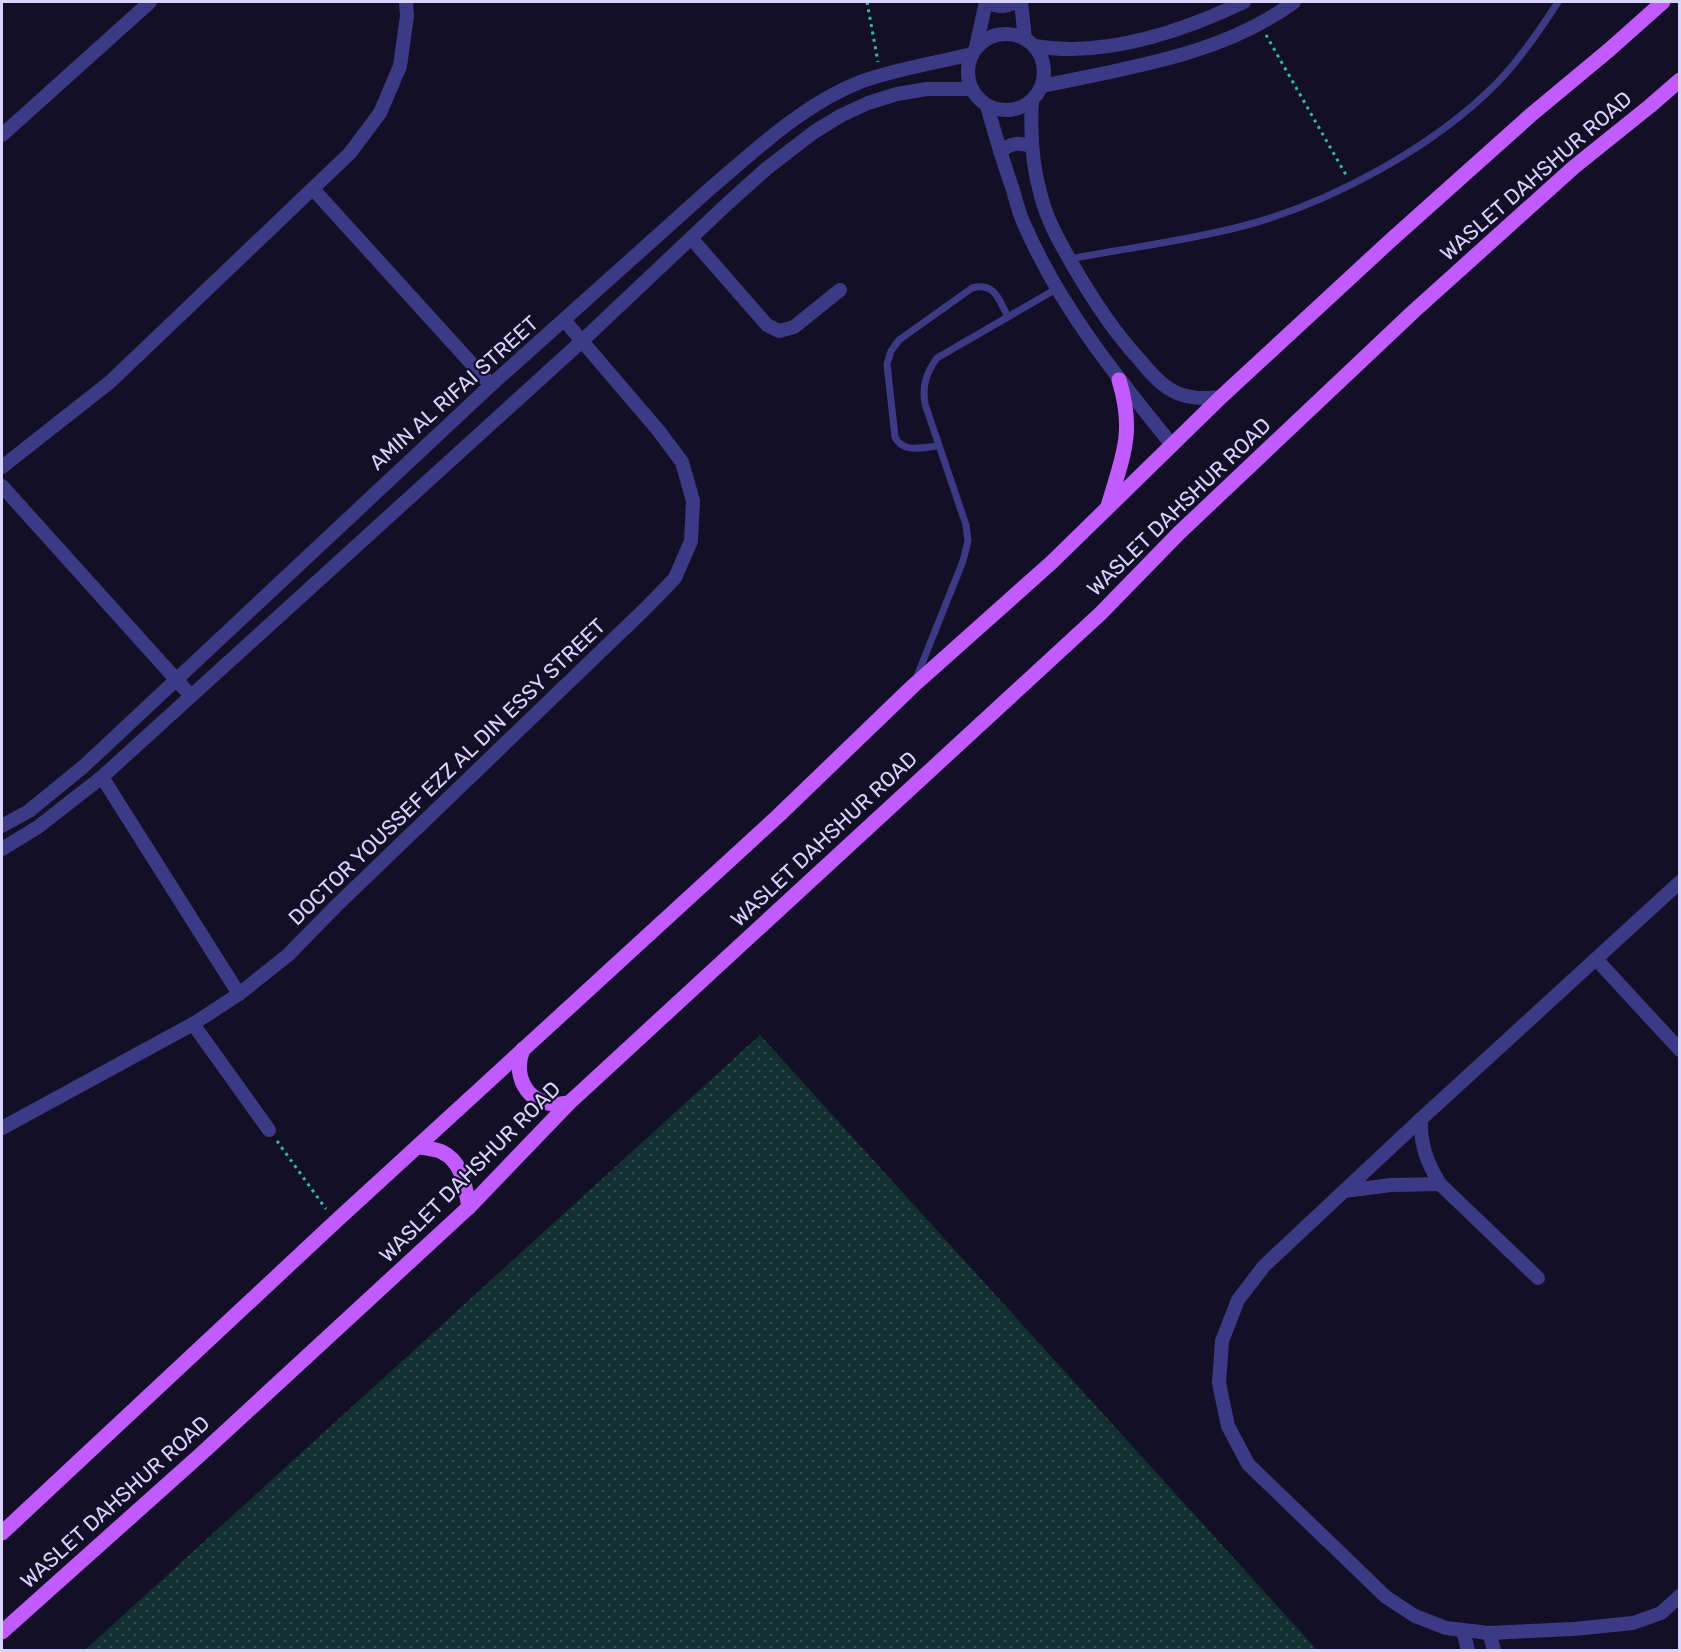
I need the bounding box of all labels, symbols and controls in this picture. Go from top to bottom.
street label: WASLET DAHSHUR ROAD [1435,86,1637,266]
street label: AMIN AL RIFAI STREET [364,310,543,475]
street label: WASLET DAHSHUR ROAD [1082,412,1276,601]
street label: DOCTOR YOUSSEF EZZ AL DIN ESSY STREET [283,613,610,930]
street label: WASLET DAHSHUR ROAD [725,746,922,932]
street label: WASLET DAHSHUR ROAD [374,1076,565,1267]
street label: WASLET DAHSHUR ROAD [15,1410,214,1593]

